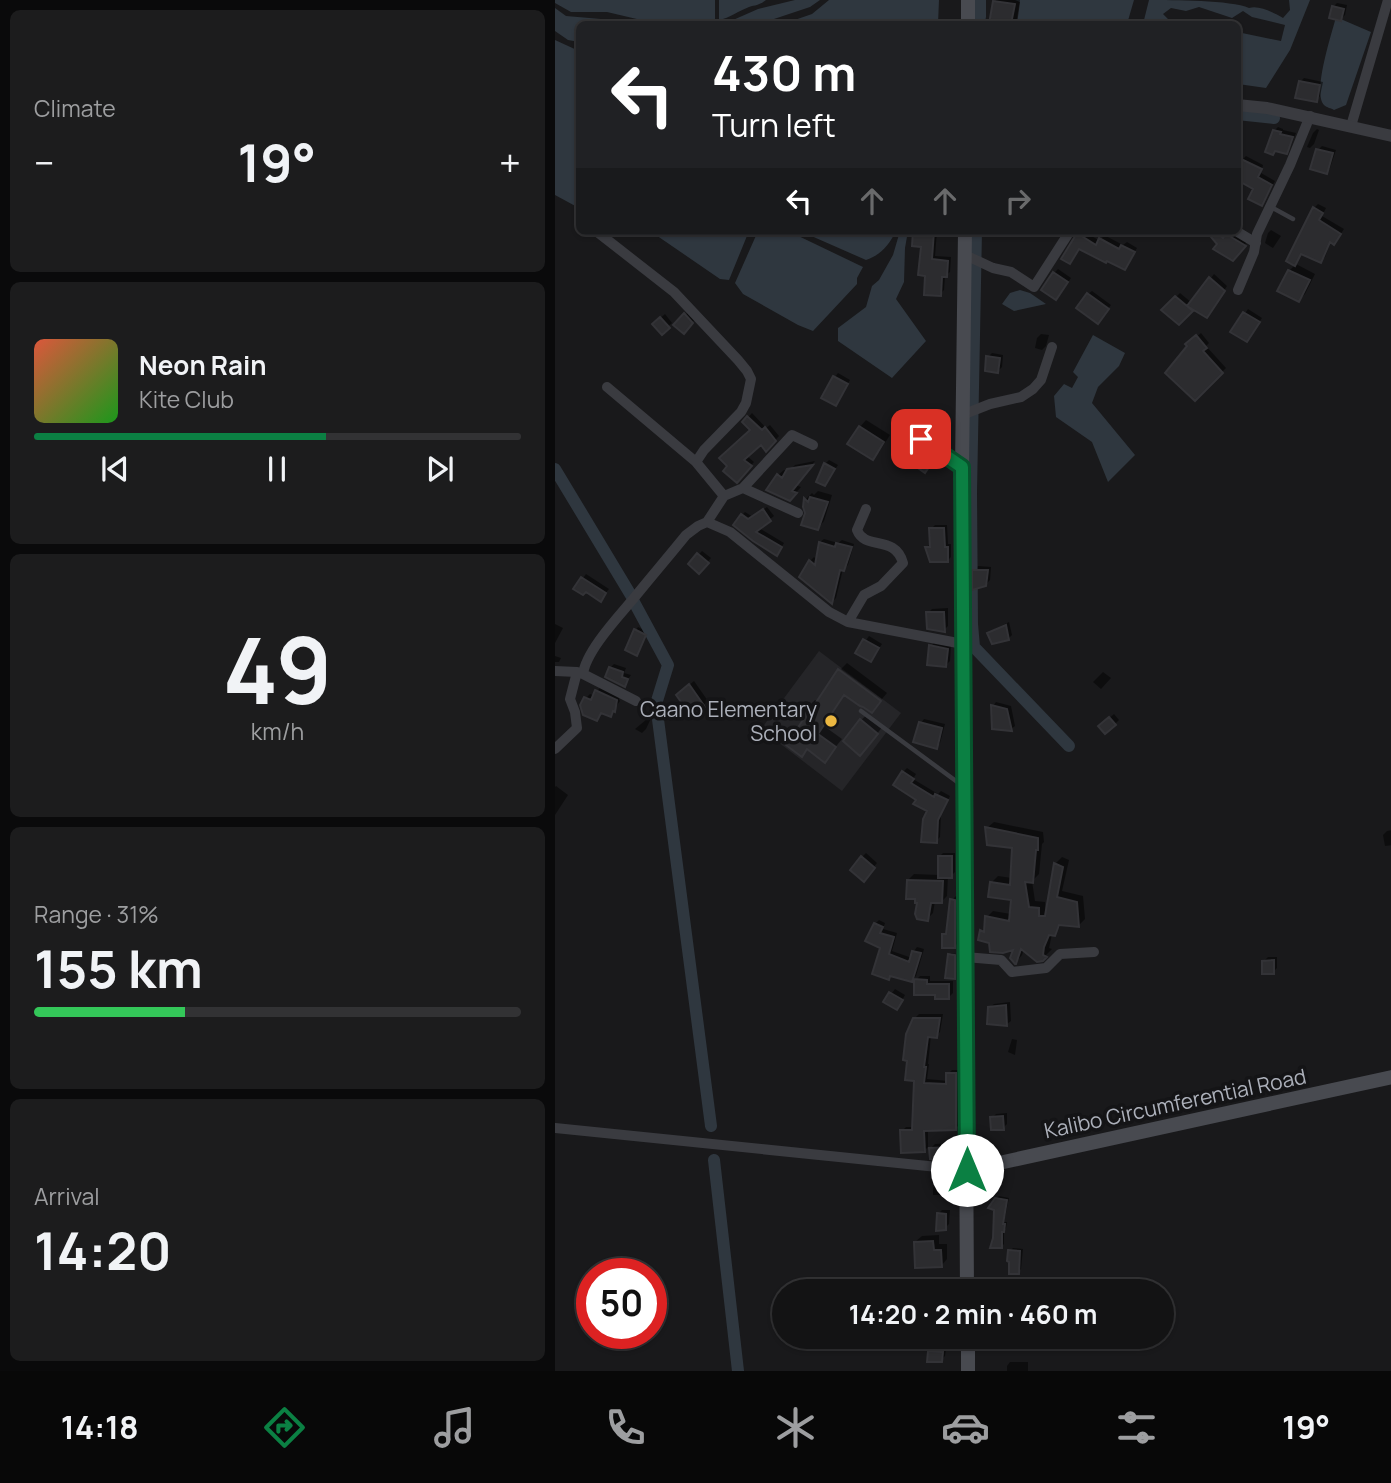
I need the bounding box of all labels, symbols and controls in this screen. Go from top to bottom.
text: 430 m [712,39,856,106]
icon: left [597,49,688,140]
text: Climate [34,92,116,124]
text: Turn left [712,103,836,147]
text: 19° [238,127,316,198]
text: − [34,136,55,188]
text: + [499,136,521,188]
icon: left [780,182,818,220]
icon: ahead [853,182,891,220]
icon: ahead [926,182,964,220]
icon: right [999,182,1037,220]
text: Neon Rain [139,347,267,383]
text: Kite Club [139,383,234,415]
pin [891,409,951,469]
icon: arrive [902,420,940,458]
icon: previous [96,450,134,488]
icon: pause [258,450,296,488]
icon: next [421,450,459,488]
text: 49 [223,607,332,731]
place label: Caano Elementary School [640,695,817,747]
marker: Caano Elementary School [823,713,839,729]
text: km/h [251,715,304,747]
text: Range · 31% [34,898,159,930]
text: 155 km [34,933,203,1004]
street label: Kalibo Circumferential Road [1041,1062,1309,1144]
position arrow [930,1133,1004,1207]
text: Arrival [34,1180,100,1212]
text: 14:20 [34,1215,171,1286]
speed limit sign: 50 [576,1258,667,1349]
text: 14:20 · 2 min · 460 m [849,1296,1097,1332]
icon: directions [260,1403,309,1452]
icon: music [430,1403,479,1452]
icon: phone [601,1403,650,1452]
icon: climate [771,1403,820,1452]
icon: car [941,1403,990,1452]
icon: filters [1112,1403,1161,1452]
text: 14:18 [61,1405,139,1449]
text: 19° [1282,1405,1330,1449]

